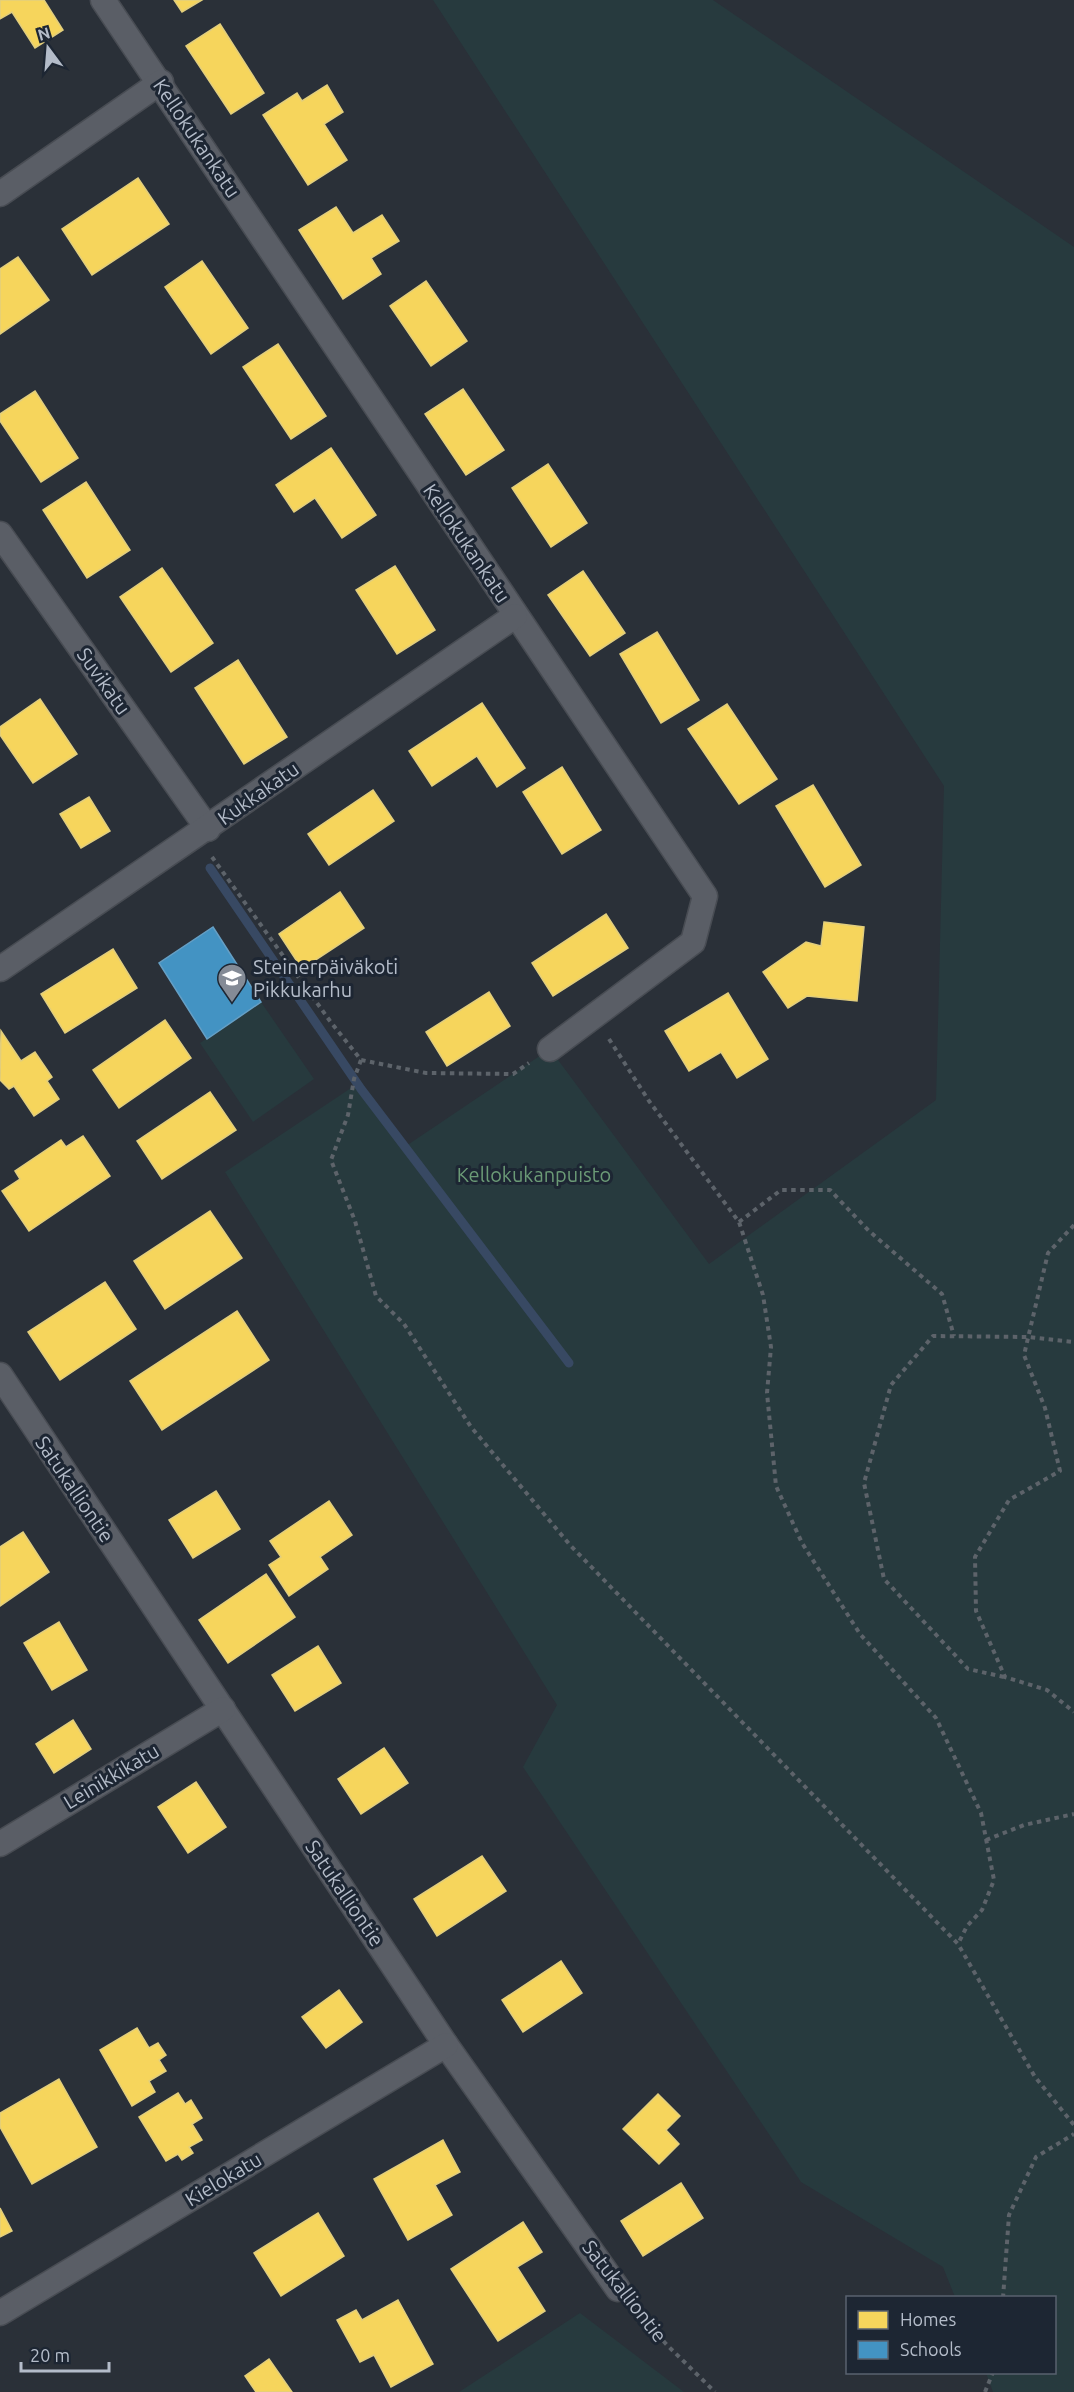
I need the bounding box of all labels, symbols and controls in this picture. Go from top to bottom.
north arrow [18,18,78,78]
text: N [36,23,52,44]
street label: Kellokukankatu [149,74,245,202]
street label: Kellokukankatu [419,479,515,607]
street label: Suvikatu [73,643,135,719]
street label: Kukkakatu [213,757,303,829]
place label: Steinerpäiväkoti Pikkukarhu [253,955,398,1001]
school or university icon: Steinerpäiväkoti Pikkukarhu [216,962,248,1004]
park label: Kellokukanpuisto [457,1163,611,1186]
street label: Satukalliontie [31,1432,119,1546]
street label: Leinikkikatu [59,1739,163,1813]
street label: Satukalliontie [301,1836,389,1950]
street label: Kielokatu [181,2147,265,2211]
street label: Satukalliontie [578,2236,672,2346]
legend [846,2296,1056,2374]
text: Homes [900,2309,957,2329]
scale bar [21,2335,110,2373]
text: Schools [900,2339,962,2359]
text: 20 m [30,2345,70,2365]

